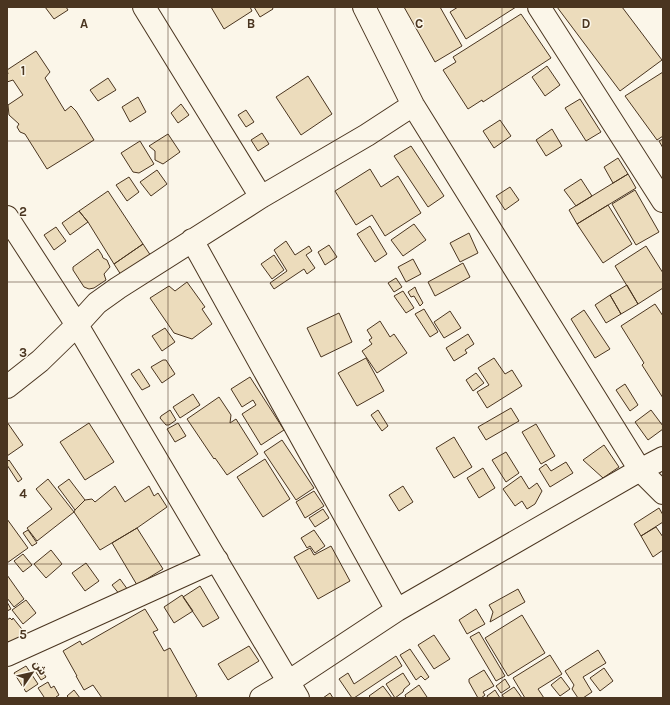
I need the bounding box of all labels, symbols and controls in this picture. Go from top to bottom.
text: A [80,16,88,31]
text: B [247,16,255,31]
text: C [415,16,423,31]
text: D [582,16,591,31]
text: 1 [21,63,25,78]
text: 2 [19,204,27,219]
text: 3 [19,345,27,360]
text: 4 [19,486,27,501]
text: 5 [19,627,27,642]
north arrow [12,653,52,693]
text: ش [30,658,49,678]

